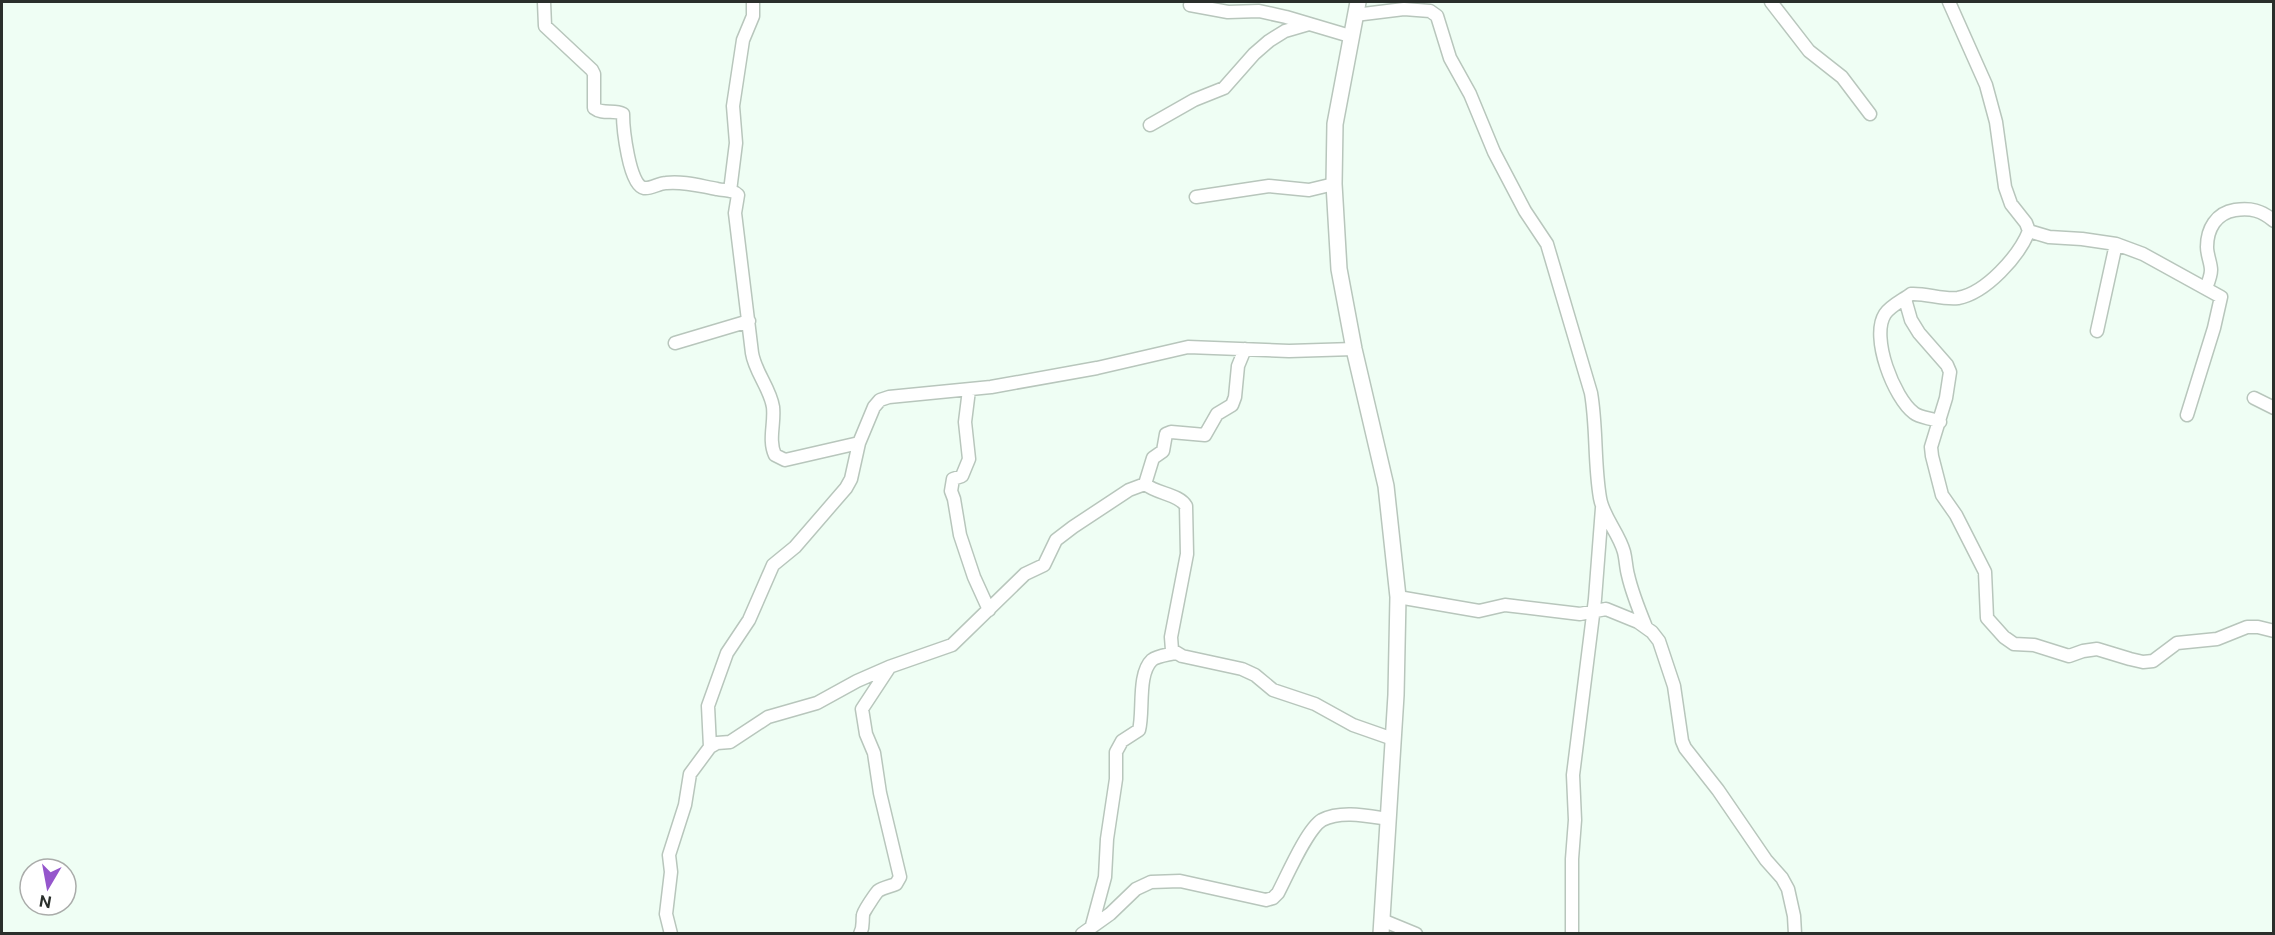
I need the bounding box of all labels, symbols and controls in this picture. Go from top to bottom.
north arrow [18,857,78,917]
text: N [38,891,53,912]

